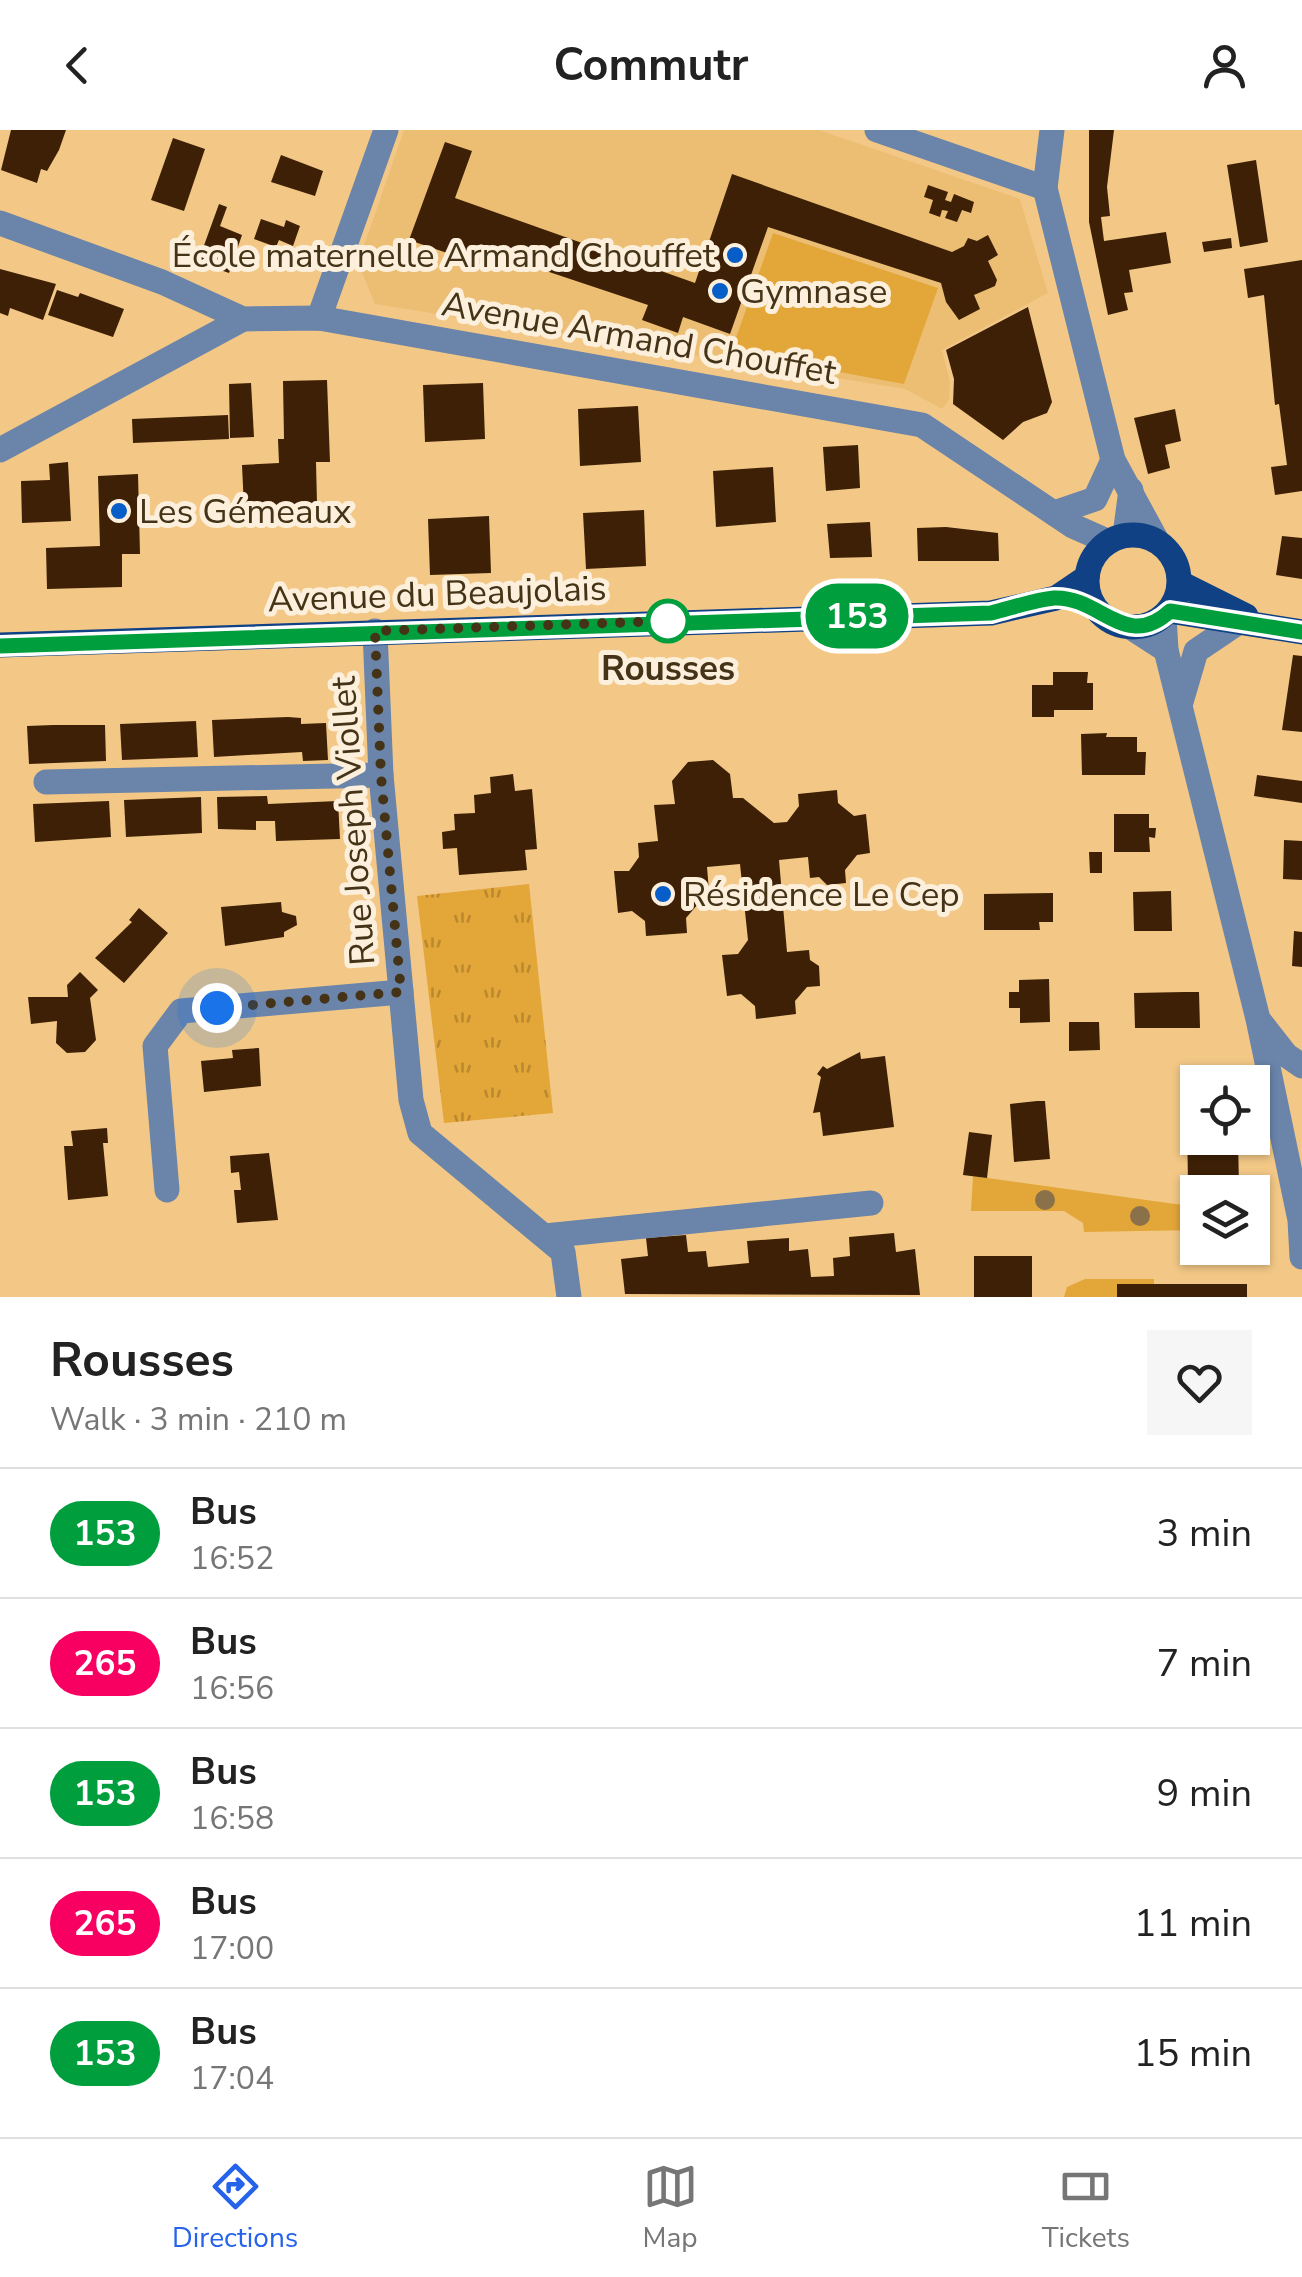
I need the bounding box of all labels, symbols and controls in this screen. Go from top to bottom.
text: Commutr [554,35,748,96]
icon: back [50,38,105,93]
icon: person [1197,38,1252,93]
place label: École maternelle Armand Chouffet [172,232,716,279]
marker: École maternelle Armand Chouffet [724,244,746,266]
place label: Gymnase [740,268,887,315]
street label: Avenue Armand Chouffet [438,280,841,396]
marker: Gymnase [709,280,731,302]
place label: Les Gémeaux [139,488,351,535]
marker: Les Gémeaux [108,500,130,522]
street label: Avenue du Beaujolais [267,565,607,623]
line badge: 153 [800,584,914,648]
text: 153 [825,593,889,640]
marker: Rousses [647,600,689,642]
place label: Rousses [601,645,735,692]
street label: Rue Joseph Viollet [319,674,387,967]
place label: Résidence Le Cep [683,871,960,918]
marker: Résidence Le Cep [652,883,674,905]
your location [192,983,242,1033]
map controls [1180,1065,1270,1265]
button: locate [1180,1065,1270,1155]
button: layers [1180,1175,1270,1265]
text: Rousses [50,1327,234,1393]
button: heart [1147,1330,1252,1435]
text: Walk · 3 min · 210 m [50,1398,347,1441]
text: Bus [190,1486,257,1537]
text: 3 min [1157,1508,1252,1559]
text: 153 [73,1510,137,1557]
text: 16:52 [190,1537,274,1580]
text: Bus [190,1616,257,1667]
text: 7 min [1157,1638,1252,1689]
text: 265 [73,1640,137,1687]
text: 16:56 [190,1667,274,1710]
text: Bus [190,1746,257,1797]
text: 9 min [1157,1768,1252,1819]
text: 153 [73,1770,137,1817]
text: 16:58 [190,1797,274,1840]
text: Bus [190,1876,257,1927]
text: 11 min [1134,1898,1252,1949]
text: 265 [73,1900,137,1947]
text: 17:00 [190,1927,274,1970]
text: Bus [190,2006,257,2057]
text: 15 min [1134,2028,1252,2079]
text: 153 [73,2030,137,2077]
text: 17:04 [190,2057,274,2100]
tab: Directions [172,2159,298,2257]
tab: Map [642,2159,698,2257]
tab: Tickets [1042,2159,1130,2257]

